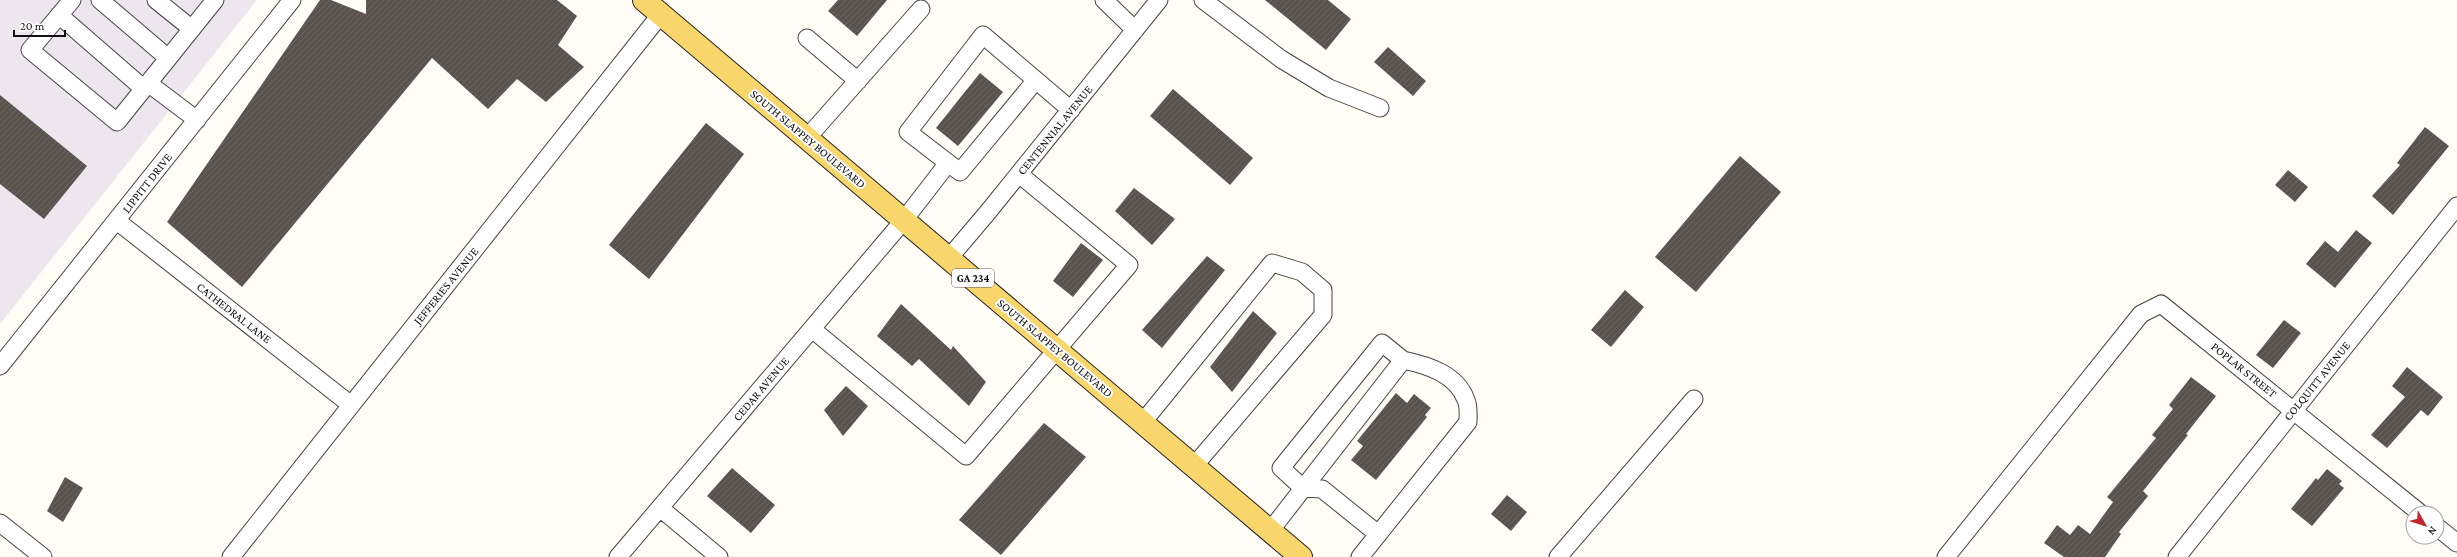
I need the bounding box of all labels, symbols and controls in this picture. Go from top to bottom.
scale bar [14,12,65,38]
text: 20 m [20,19,45,33]
street label: CENTENNIAL AVENUE [1015,82,1096,178]
street label: SOUTH SLAPPEY BOULEVARD [748,87,868,191]
street label: LIPPITT DRIVE [119,150,175,216]
street label: JEFFERIES AVENUE [410,244,482,328]
road number: GA 234 [952,269,994,287]
street label: CATHEDRAL LANE [194,280,274,347]
street label: SOUTH SLAPPEY BOULEVARD [995,296,1115,400]
street label: COLQUITT AVENUE [2281,338,2354,423]
street label: POPLAR STREET [2208,339,2280,401]
street label: CEDAR AVENUE [730,354,792,424]
north arrow [2405,505,2445,545]
text: N [2425,525,2440,538]

